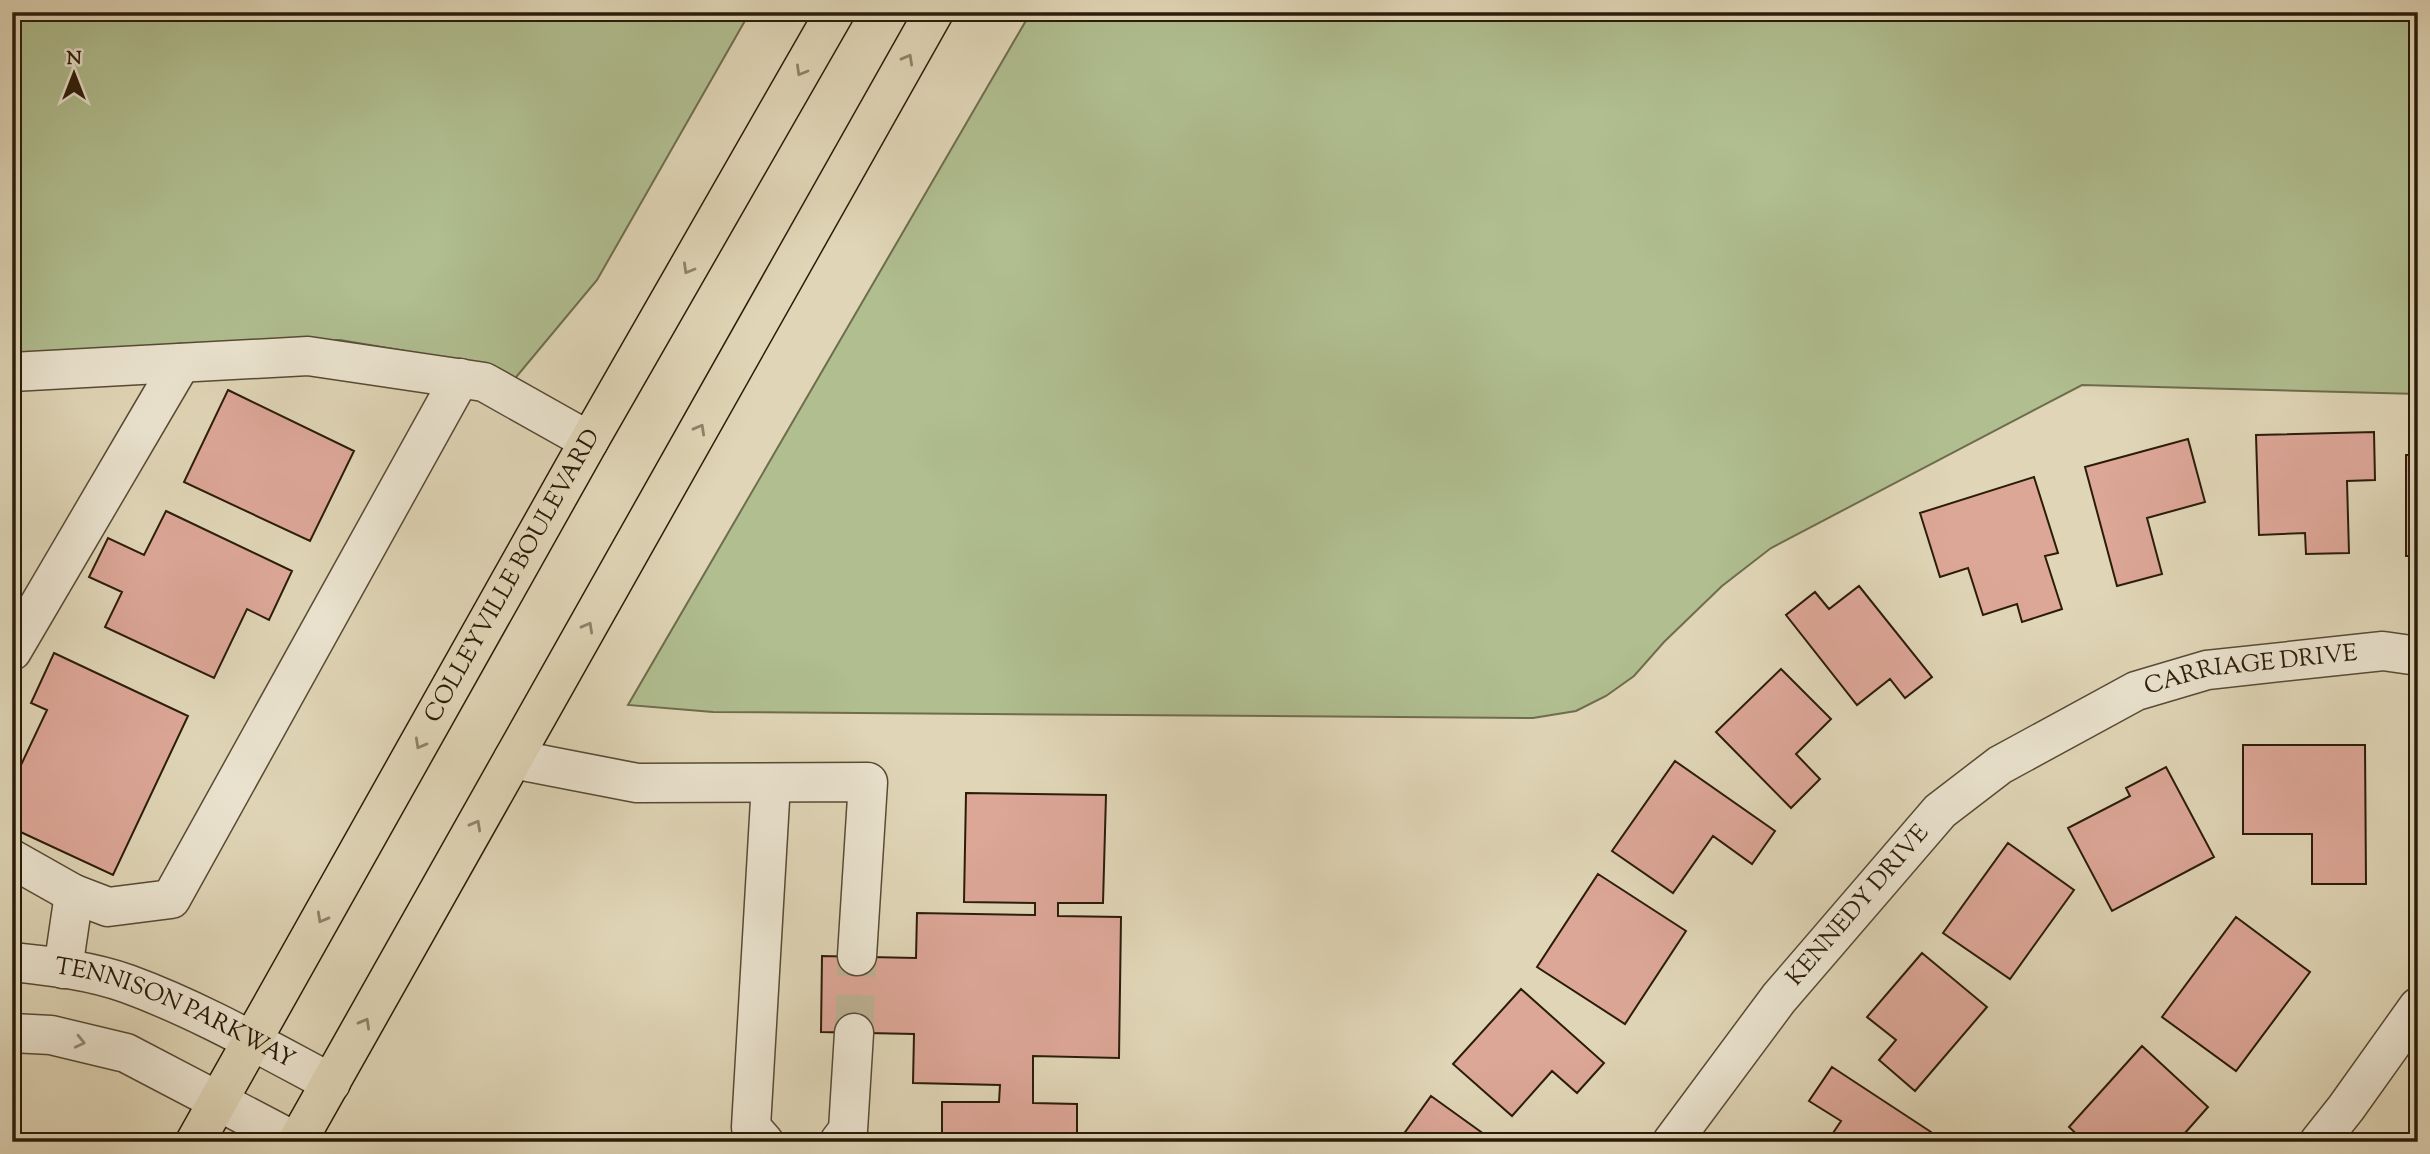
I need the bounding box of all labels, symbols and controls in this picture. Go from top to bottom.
north arrow [38,38,108,108]
text: N [66,46,82,73]
one-way arrow [900,54,913,66]
one-way arrow [796,64,809,77]
one-way arrow [683,262,696,274]
street label: COLLEYVILLE BOULEVARD [417,423,609,729]
one-way arrow [692,423,705,436]
one-way arrow [580,621,593,634]
street label: CARRIAGE DRIVE [2140,637,2360,705]
one-way arrow [415,737,428,750]
street label: KENNEDY DRIVE [1779,817,1938,994]
one-way arrow [468,819,481,832]
one-way arrow [317,911,330,923]
street label: TENNISON PARKWAY [52,950,301,1077]
one-way arrow [357,1018,370,1030]
one-way arrow [74,1034,86,1048]

